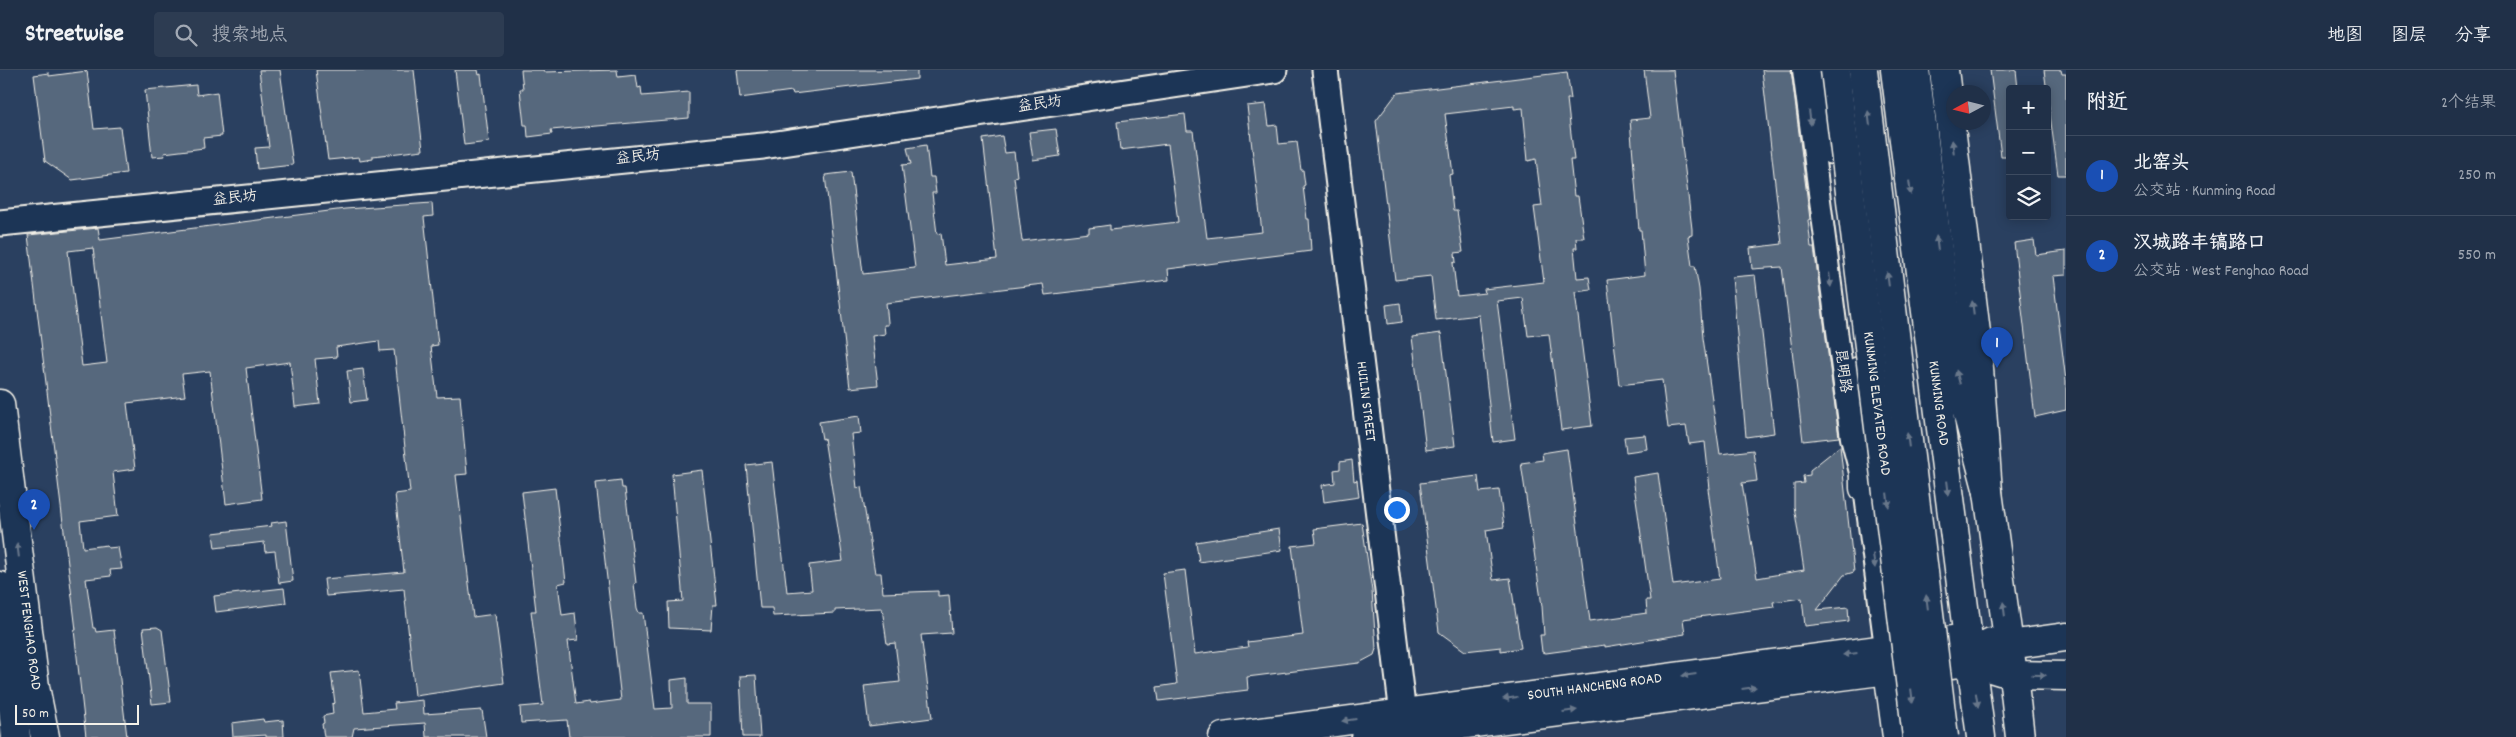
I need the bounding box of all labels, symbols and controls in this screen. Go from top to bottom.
search box [154,12,504,57]
text: Streetwise [25,18,124,52]
icon: search [172,21,200,49]
text: 搜索地点 [212,23,288,50]
text: 地图 [2327,24,2363,49]
text: 图层 [2391,24,2427,49]
text: 分享 [2455,24,2491,49]
north arrow [1946,85,1991,130]
map controls [2006,85,2051,220]
button: + [2006,85,2051,130]
text: 附近 [2086,89,2128,119]
street label: 益民坊 [1016,91,1064,119]
text: 2个结果 [2441,92,2496,115]
one-way arrow [1865,109,1873,125]
one-way arrow [1806,111,1814,127]
button: − [2006,130,2051,175]
one-way arrow [1949,139,1957,155]
street label: 益民坊 [614,145,662,171]
text: 北窑头 [2133,151,2190,178]
text: 1 [2100,164,2104,187]
text: 250 m [2458,164,2496,187]
button: layers [2006,175,2051,220]
one-way arrow [1906,180,1914,196]
text: 公交站 · Kunming Road [2133,180,2276,203]
street label: 益民坊 [211,186,259,212]
text: 汉城路丰镐路口 [2133,231,2266,258]
one-way arrow [1933,235,1941,251]
text: 2 [2099,244,2106,267]
text: 550 m [2458,244,2496,267]
text: 公交站 · West Fenghao Road [2133,260,2309,283]
one-way arrow [1884,271,1892,287]
one-way arrow [1826,272,1834,288]
one-way arrow [1969,300,1977,316]
pin: 1 [1981,327,2013,368]
street label: KUNMING ELEVATED ROAD [1856,330,1896,477]
street label: 昆明路 [1828,347,1856,395]
street label: HUILIN STREET [1349,360,1381,443]
street label: KUNMING ROAD [1921,360,1954,447]
one-way arrow [1954,369,1962,384]
one-way arrow [1904,432,1912,448]
one-way arrow [1944,480,1952,496]
pin: 2 [18,489,50,530]
one-way arrow [1884,493,1892,509]
your location [1384,497,1410,523]
one-way arrow [14,542,22,558]
one-way arrow [1870,553,1878,569]
street label: WEST FENGHAO ROAD [10,569,46,691]
one-way arrow [1923,593,1931,609]
one-way arrow [2000,601,2008,617]
one-way arrow [1842,650,1858,658]
street label: SOUTH HANCHENG ROAD [1526,668,1663,707]
one-way arrow [1681,671,1697,679]
one-way arrow [2032,672,2048,680]
one-way arrow [1741,684,1757,692]
one-way arrow [1908,689,1916,705]
one-way arrow [1973,692,1981,708]
one-way arrow [1502,695,1518,703]
scale bar [15,702,139,725]
text: 50 m [22,704,49,724]
one-way arrow [1562,707,1578,715]
one-way arrow [1341,716,1357,724]

